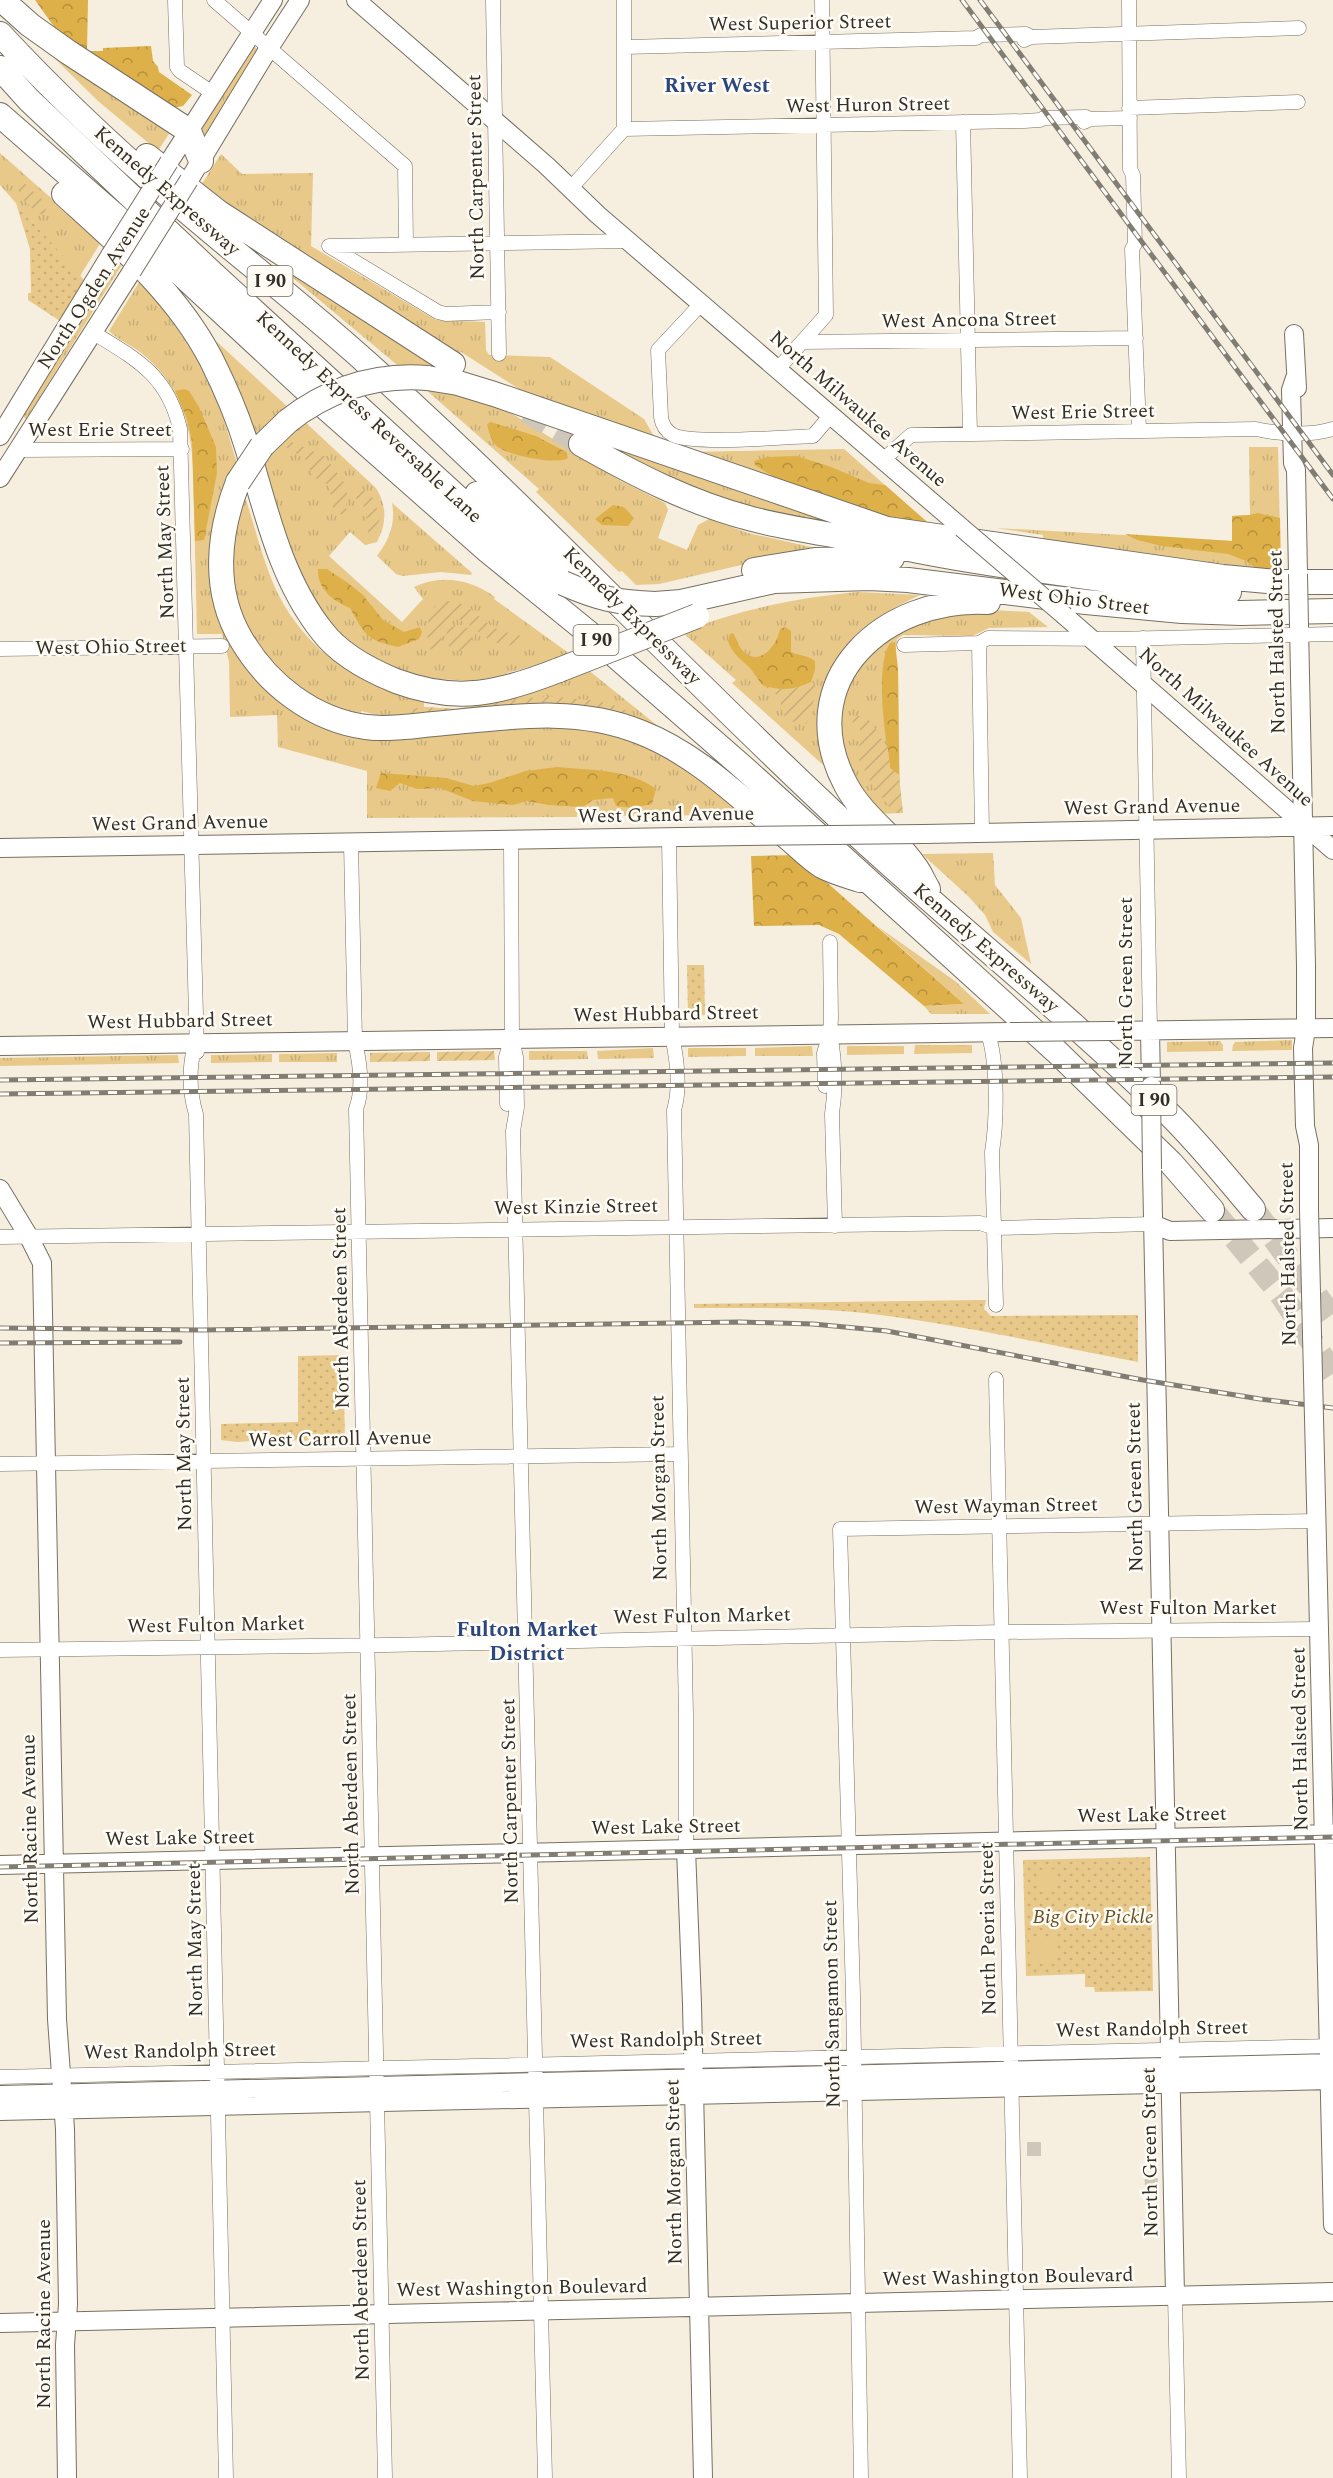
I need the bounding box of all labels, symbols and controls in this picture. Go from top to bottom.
street label: West Superior Street [708,6,892,40]
district label: River West [664,70,770,102]
street label: North Carpenter Street [459,74,493,280]
street label: West Huron Street [785,89,951,121]
street label: Kennedy Expressway [87,119,248,264]
street label: North Ogden Avenue [30,201,158,375]
road number: I 90 [248,266,292,296]
street label: West Ancona Street [881,303,1057,337]
street label: Kennedy Express Reversable Lane [249,304,489,530]
street label: North Milwaukee Avenue [763,323,953,495]
street label: West Erie Street [1011,396,1155,428]
street label: West Erie Street [28,415,172,445]
street label: North May Street [147,464,183,620]
street label: Kennedy Expressway [556,540,709,693]
street label: North Halsted Street [1260,550,1294,734]
street label: West Ohio Street [997,575,1151,623]
road number: I 90 [574,625,618,655]
street label: West Ohio Street [35,631,187,663]
street label: North Milwaukee Avenue [1132,640,1320,814]
street label: West Grand Avenue [1063,790,1241,824]
street label: West Grand Avenue [577,798,755,832]
street label: West Grand Avenue [91,806,269,840]
street label: Kennedy Expressway [906,876,1067,1021]
street label: North Green Street [1111,897,1141,1067]
street label: West Hubbard Street [573,997,759,1031]
street label: West Hubbard Street [87,1004,273,1038]
road number: I 90 [1132,1085,1176,1115]
street label: North Halsted Street [1271,1162,1305,1346]
street label: West Kinzie Street [494,1191,658,1223]
street label: North Aberdeen Street [324,1207,358,1409]
street label: North May Street [168,1377,200,1531]
street label: North Morgan Street [642,1395,676,1581]
street label: North Green Street [1119,1402,1151,1572]
street label: West Carroll Avenue [248,1422,432,1456]
street label: West Wayman Street [914,1489,1098,1523]
street label: West Fulton Market [1099,1593,1277,1623]
street label: West Fulton Market [613,1599,791,1633]
street label: West Fulton Market [127,1608,305,1642]
district label: Fulton Market District [456,1614,598,1670]
street label: North Halsted Street [1283,1647,1317,1831]
street label: North Aberdeen Street [334,1693,368,1895]
street label: North Carpenter Street [493,1698,527,1904]
street label: North Racine Avenue [13,1734,47,1924]
street label: West Lake Street [1077,1799,1227,1831]
street label: West Lake Street [591,1811,741,1843]
street label: West Lake Street [105,1822,255,1854]
street label: North Peoria Street [971,1842,1005,2016]
street label: North May Street [179,1863,211,2017]
street label: North Sangamon Street [815,1900,849,2108]
park label: Big City Pickle [1032,1902,1154,1932]
street label: West Randolph Street [1055,2012,1249,2046]
street label: West Randolph Street [569,2023,763,2057]
street label: West Randolph Street [83,2034,277,2068]
street label: North Green Street [1134,2067,1166,2237]
street label: North Morgan Street [657,2079,691,2265]
street label: North Aberdeen Street [344,2179,378,2381]
street label: North Racine Avenue [29,2219,59,2409]
street label: West Washington Boulevard [882,2260,1134,2294]
street label: West Washington Boulevard [396,2271,648,2305]

